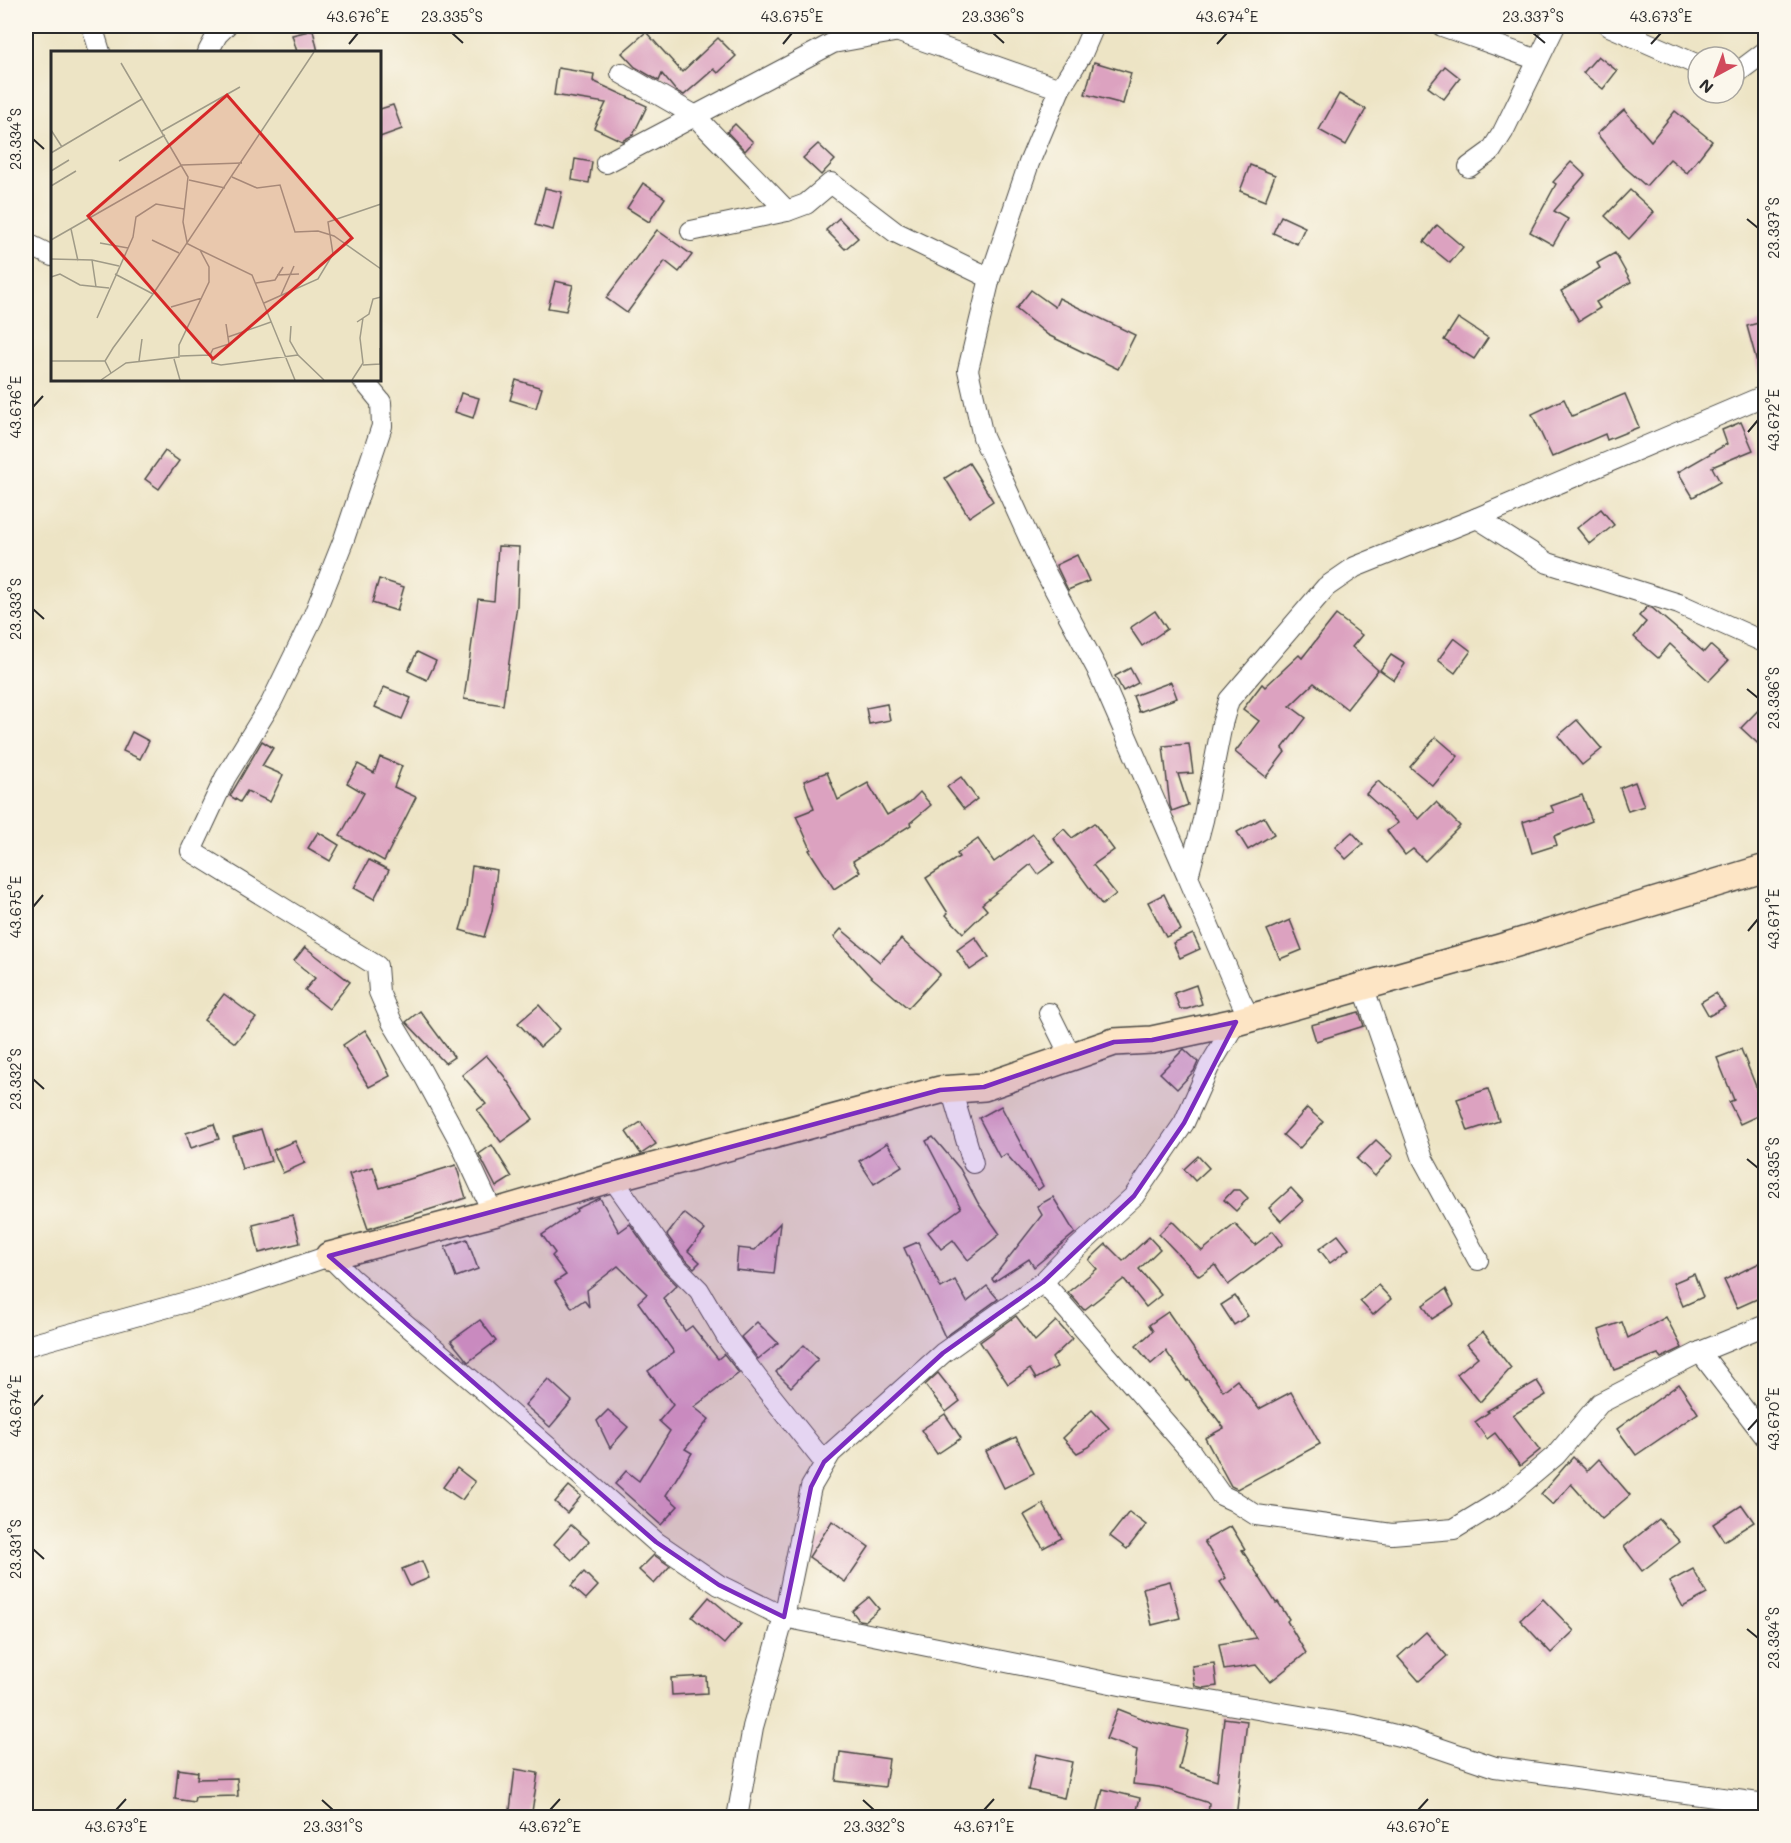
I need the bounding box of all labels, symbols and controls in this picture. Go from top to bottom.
text: 43.676°E [327,6,390,26]
text: 23.335°S [421,6,483,26]
text: 43.675°E [761,6,824,26]
text: 23.336°S [962,6,1024,26]
text: 43.674°E [1196,6,1259,26]
text: 23.337°S [1502,6,1564,26]
text: 43.673°E [1630,6,1693,26]
north arrow [1686,45,1746,105]
inset map [51,51,381,381]
text: N [1694,75,1717,99]
text: 23.334°S [5,108,25,170]
text: 23.337°S [1763,197,1783,259]
text: 43.676°E [5,375,25,438]
text: 43.672°E [1763,389,1783,451]
text: 23.333°S [5,578,25,640]
text: 23.336°S [1763,667,1783,729]
text: 43.675°E [5,875,25,938]
text: 43.671°E [1763,888,1783,949]
text: 23.332°S [5,1048,25,1110]
text: 23.335°S [1763,1137,1783,1199]
text: 43.674°E [5,1374,25,1437]
text: 43.670°E [1763,1387,1783,1451]
text: 23.331°S [5,1519,25,1579]
text: 23.334°S [1763,1607,1783,1669]
text: 43.673°E [85,1816,148,1836]
text: 23.331°S [303,1816,363,1836]
text: 43.672°E [519,1816,581,1836]
text: 23.332°S [843,1816,905,1836]
text: 43.671°E [954,1816,1015,1836]
text: 43.670°E [1386,1816,1450,1836]

